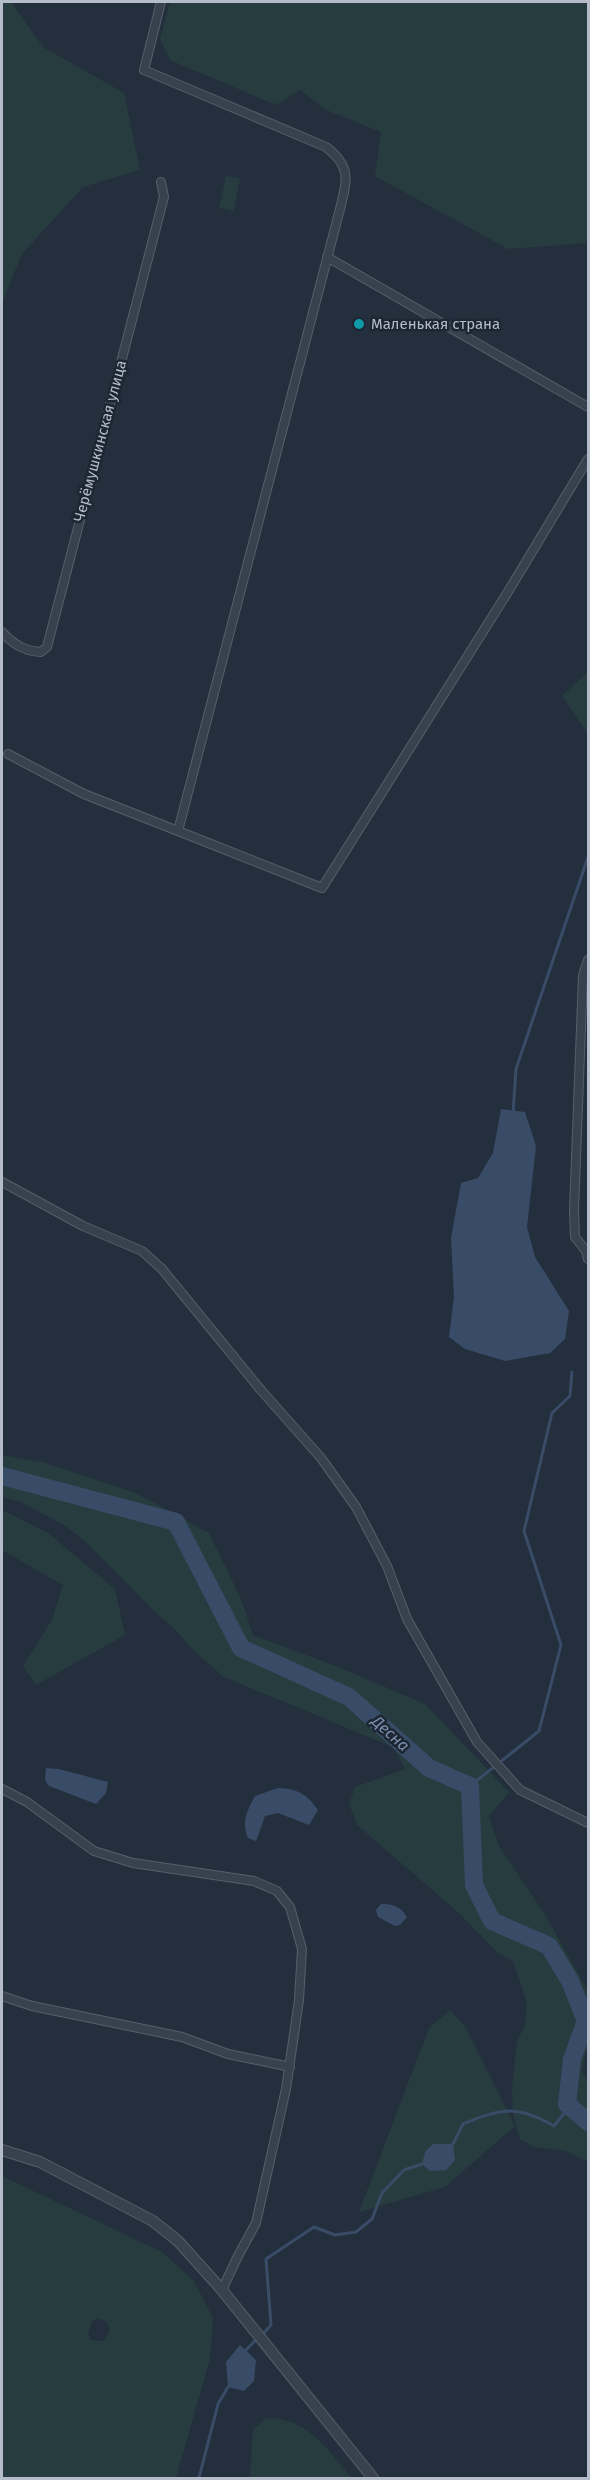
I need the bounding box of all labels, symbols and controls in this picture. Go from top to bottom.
place label: Маленькая страна [371,315,500,333]
marker: Маленькая страна [352,317,366,331]
street label: Черёмушкинская улица [70,358,130,524]
water label: Десна [367,1710,413,1755]

